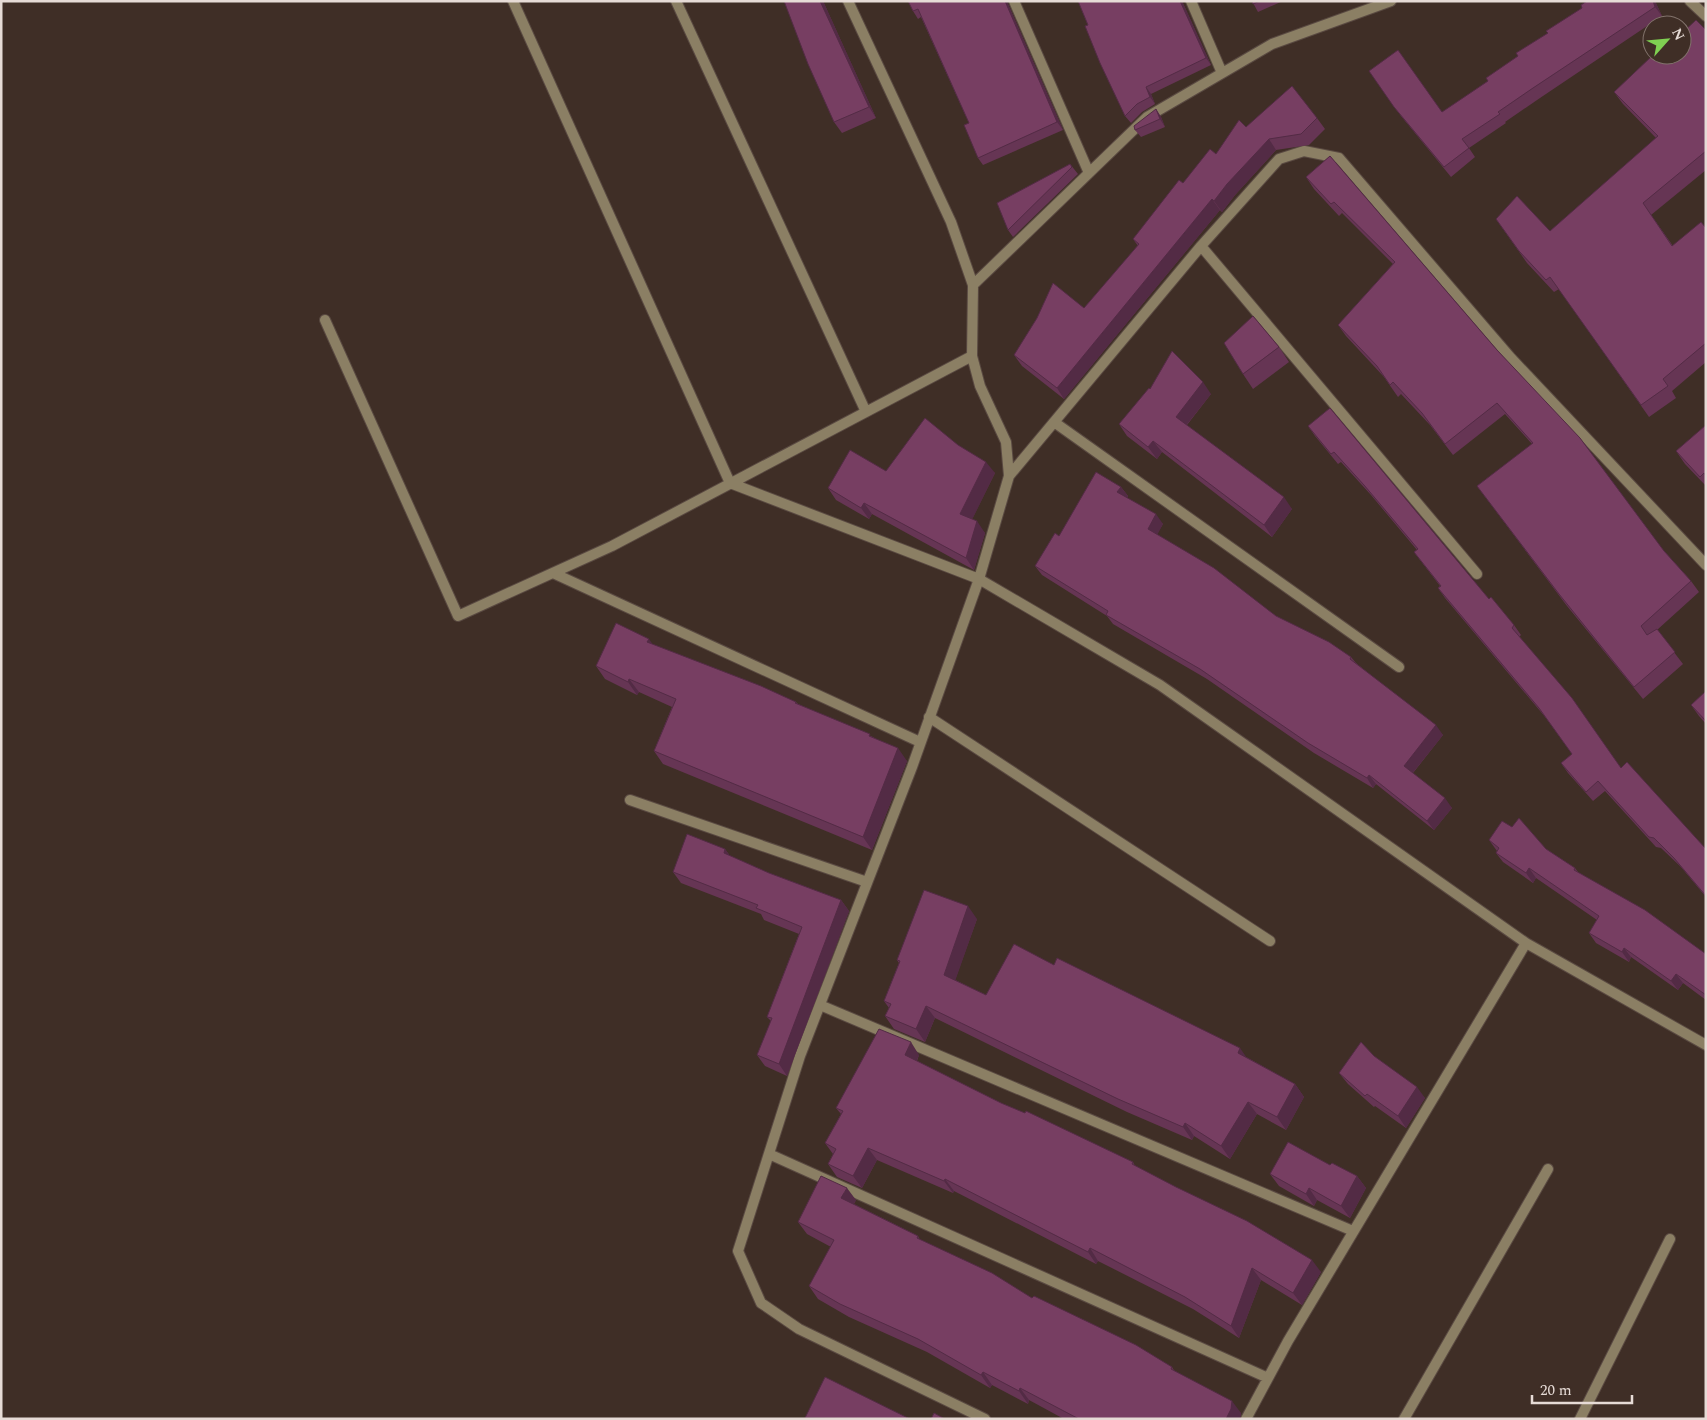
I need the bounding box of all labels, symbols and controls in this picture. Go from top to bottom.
north arrow [1642,15,1692,65]
text: N [1666,24,1690,44]
scale bar [1532,1372,1632,1404]
text: 20 m [1540,1379,1572,1402]

